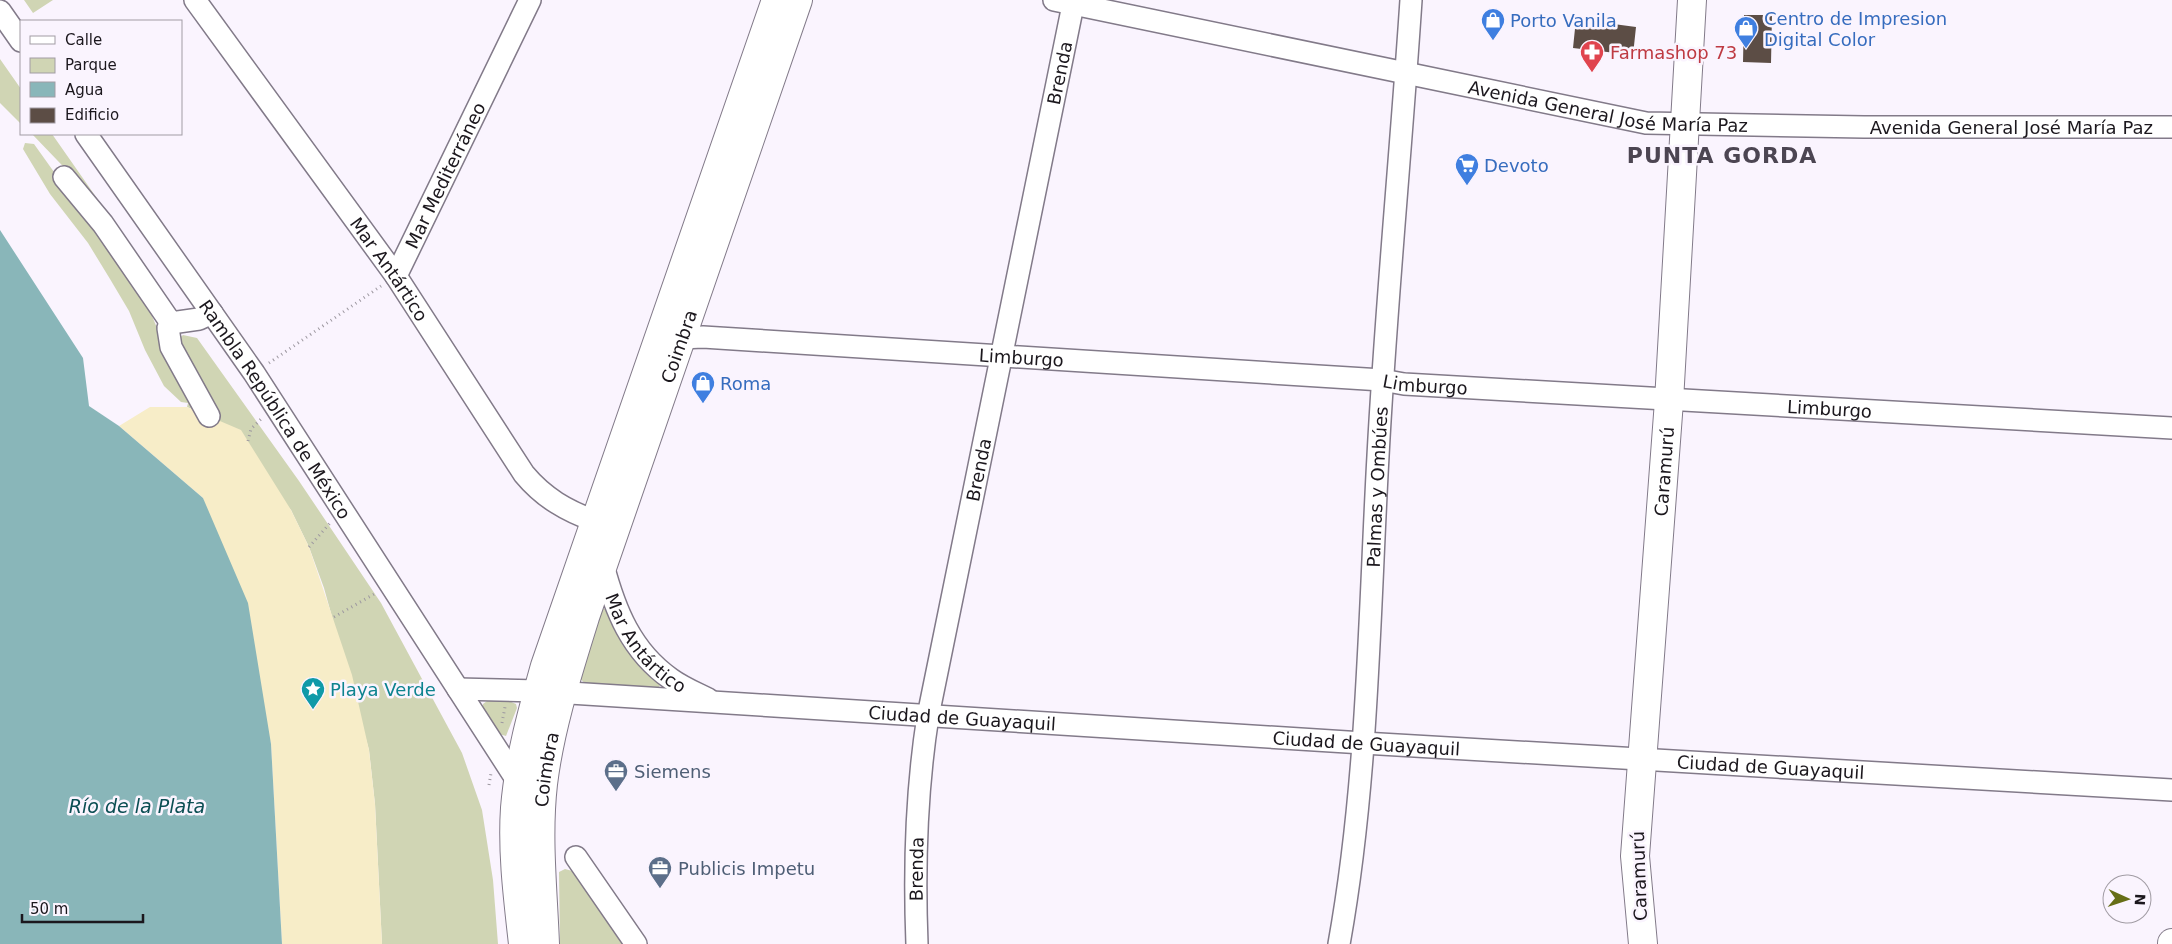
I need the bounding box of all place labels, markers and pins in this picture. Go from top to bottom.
shop icon: Porto Vanila [1480,7,1506,41]
place label: Centro de Impresion Digital Color [1764,8,1947,50]
place label: Porto Vanila [1510,10,1617,31]
shop icon: Centro de Impresion Digital Color [1733,15,1759,49]
pharmacy icon: Farmashop 73 [1579,39,1605,73]
place label: Farmashop 73 [1610,42,1737,63]
supermarket icon: Devoto [1454,152,1480,186]
place label: Devoto [1484,155,1549,176]
shop icon: Roma [690,370,716,404]
place label: Roma [720,373,771,394]
place icon: Playa Verde [300,676,326,710]
place label: Playa Verde [330,679,436,700]
office icon: Siemens [603,758,629,792]
place label: Siemens [634,761,711,782]
office icon: Publicis Impetu [647,855,673,889]
place label: Publicis Impetu [678,858,815,879]

